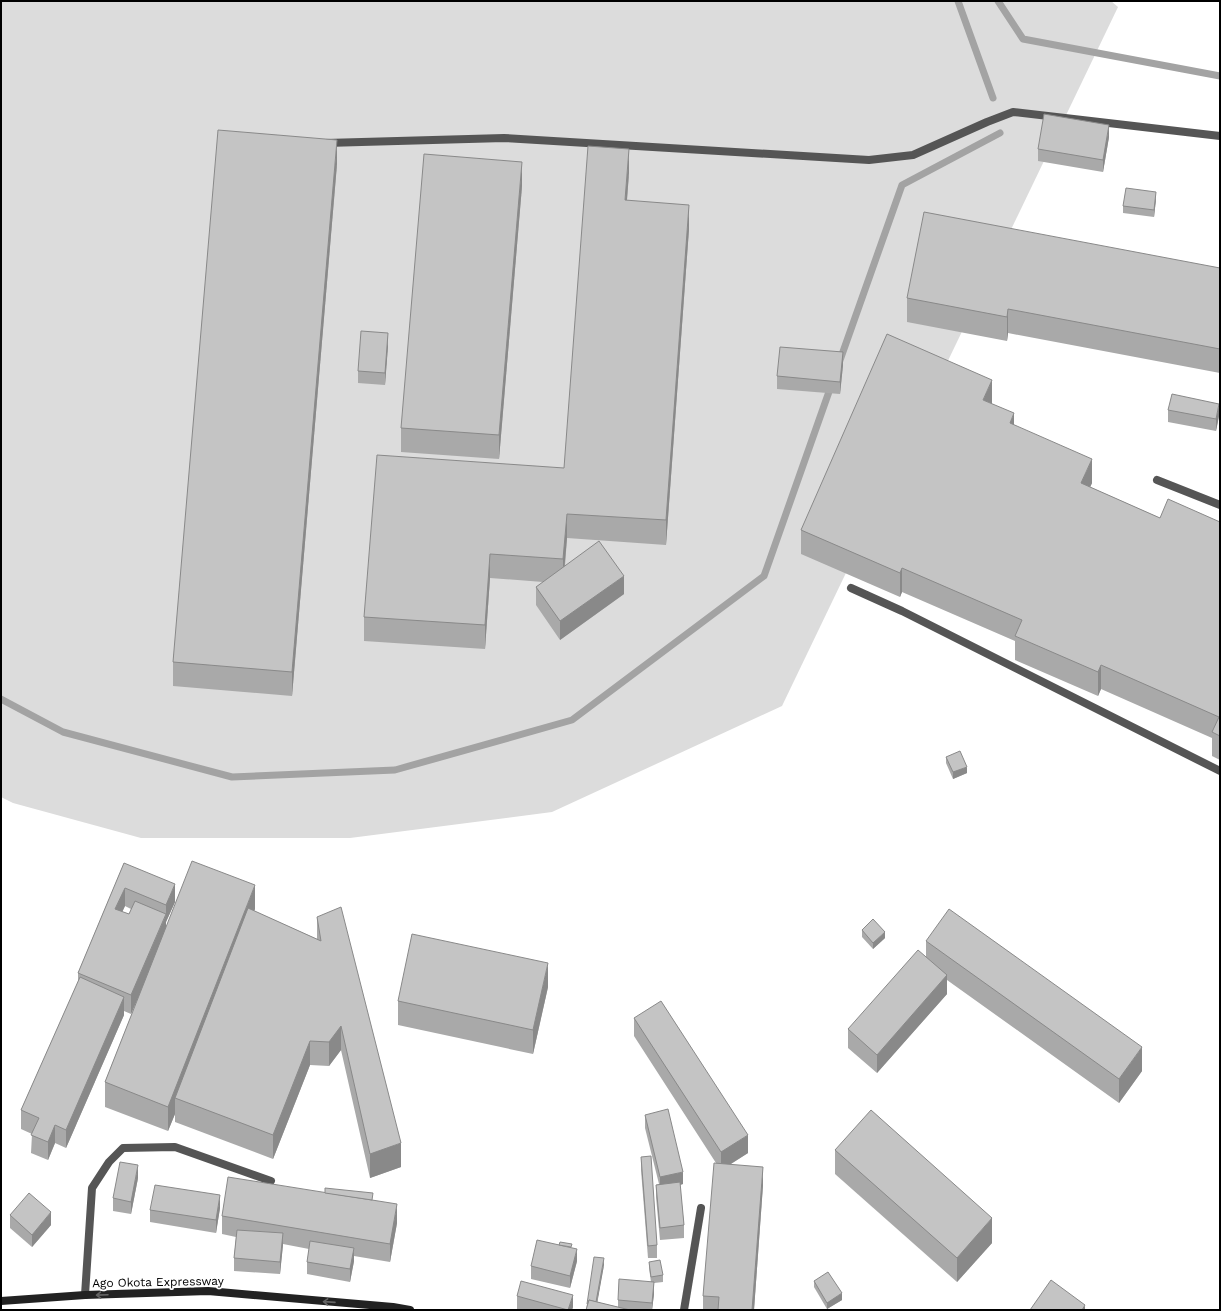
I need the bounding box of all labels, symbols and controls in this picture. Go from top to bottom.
street label: Ago Okota Expressway [92,1274,225,1290]
one-way arrow [96,1291,109,1298]
one-way arrow [323,1299,336,1306]

